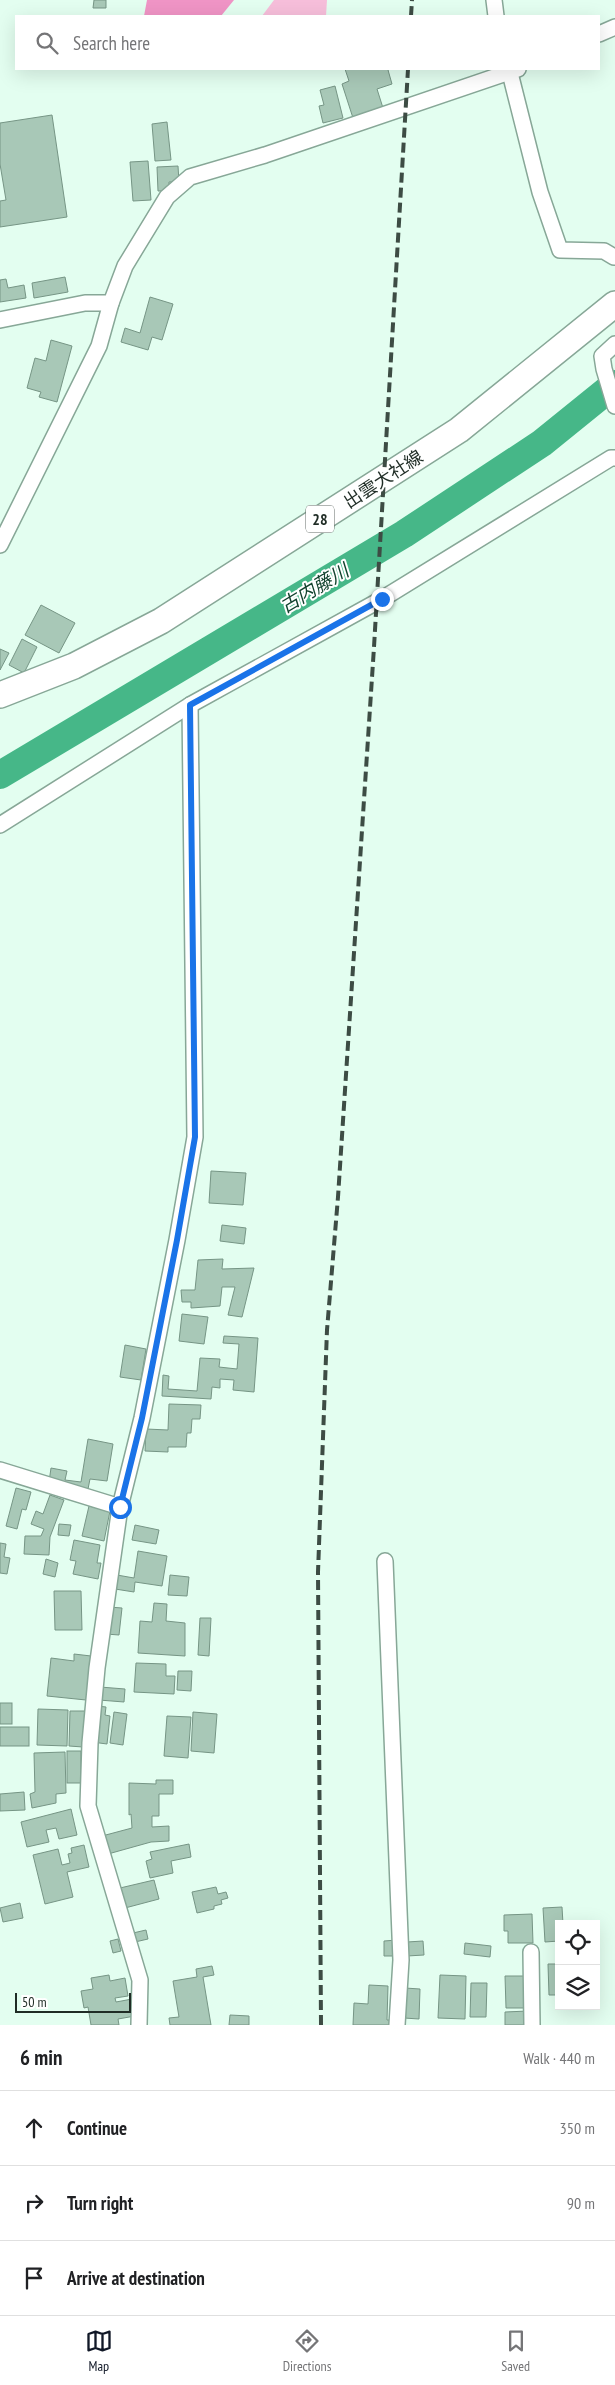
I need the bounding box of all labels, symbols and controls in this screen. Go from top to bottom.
search box [15,15,600,70]
icon: search [33,29,61,57]
text: Search here [73,31,150,55]
street label: 出雲大社線 [339,445,427,513]
road number: 28 [306,506,334,532]
water label: 古内藤川 [275,557,354,618]
route end [371,588,394,611]
route start [109,1496,132,1519]
map controls [555,1920,600,2010]
button: locate [555,1920,600,1965]
button: layers [555,1965,600,2010]
scale bar [15,1990,131,2013]
text: 50 m [22,1993,47,2011]
text: 6 min [20,2044,62,2071]
text: Walk · 440 m [523,2048,595,2068]
icon: ahead [20,2114,48,2142]
text: Continue [67,2116,127,2140]
text: 350 m [560,2118,595,2138]
icon: right [20,2189,48,2217]
text: Turn right [67,2191,133,2215]
text: 90 m [567,2193,595,2213]
icon: arrive [20,2264,48,2292]
text: Arrive at destination [67,2266,205,2290]
tab: Map [85,2327,113,2375]
tab: Directions [283,2327,331,2375]
tab: Saved [501,2327,530,2375]

